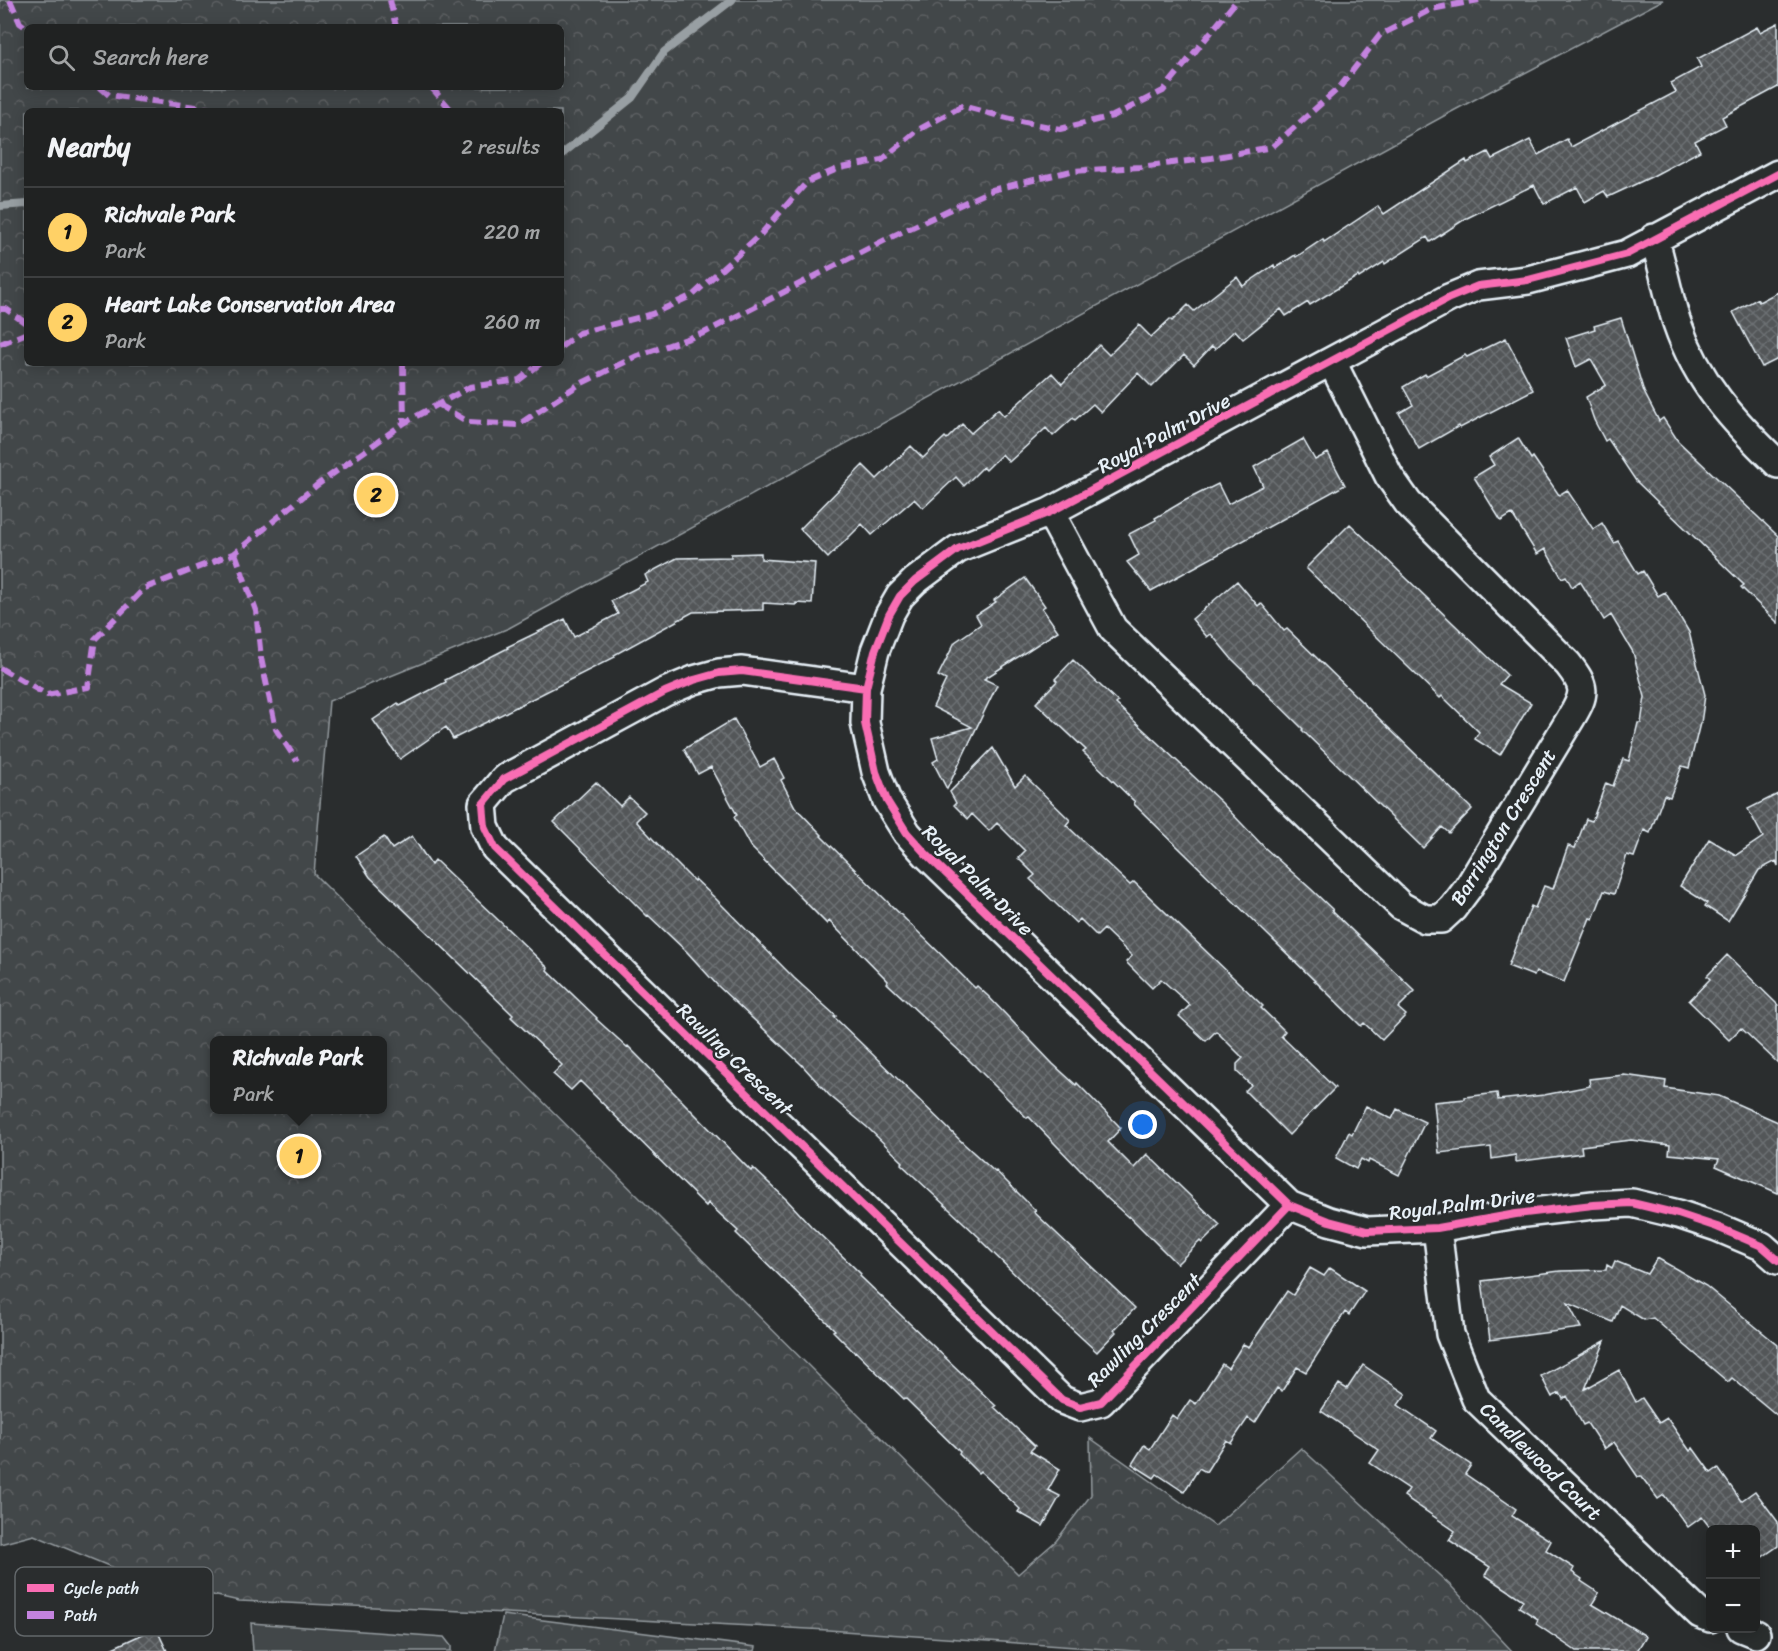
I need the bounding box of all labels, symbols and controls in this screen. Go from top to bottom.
search box [24,24,564,90]
text: Search here [93,38,209,77]
icon: search [45,41,78,74]
text: Nearby [48,124,130,170]
text: 2 results [461,130,540,165]
text: Richvale Park [105,195,236,234]
text: 1 [63,215,72,250]
text: 220 m [484,215,540,250]
text: Park [105,234,146,269]
text: Heart Lake Conservation Area [105,285,394,324]
text: 2 [62,305,73,340]
text: 260 m [484,305,540,340]
text: Park [105,324,146,359]
street label: Royal Palm Drive [1091,384,1237,483]
pin: 2 [356,472,395,518]
street label: Barrington Crescent [1441,741,1566,913]
street label: Royal Palm Drive [913,816,1042,945]
street label: Rawling Crescent [668,994,802,1125]
popup [210,1036,387,1114]
text: Richvale Park [233,1038,364,1077]
text: Park [233,1077,274,1112]
your location [1128,1110,1157,1139]
pin: 1 [280,1134,318,1178]
street label: Royal Palm Drive [1387,1178,1537,1231]
street label: Rawling Crescent [1079,1264,1211,1396]
street label: Candlewood Court [1471,1393,1610,1530]
map controls [1706,1525,1760,1633]
button: + [1706,1525,1760,1579]
legend [15,1567,213,1636]
text: Cycle path [64,1574,139,1603]
button: − [1706,1579,1760,1633]
text: Path [64,1601,97,1630]

